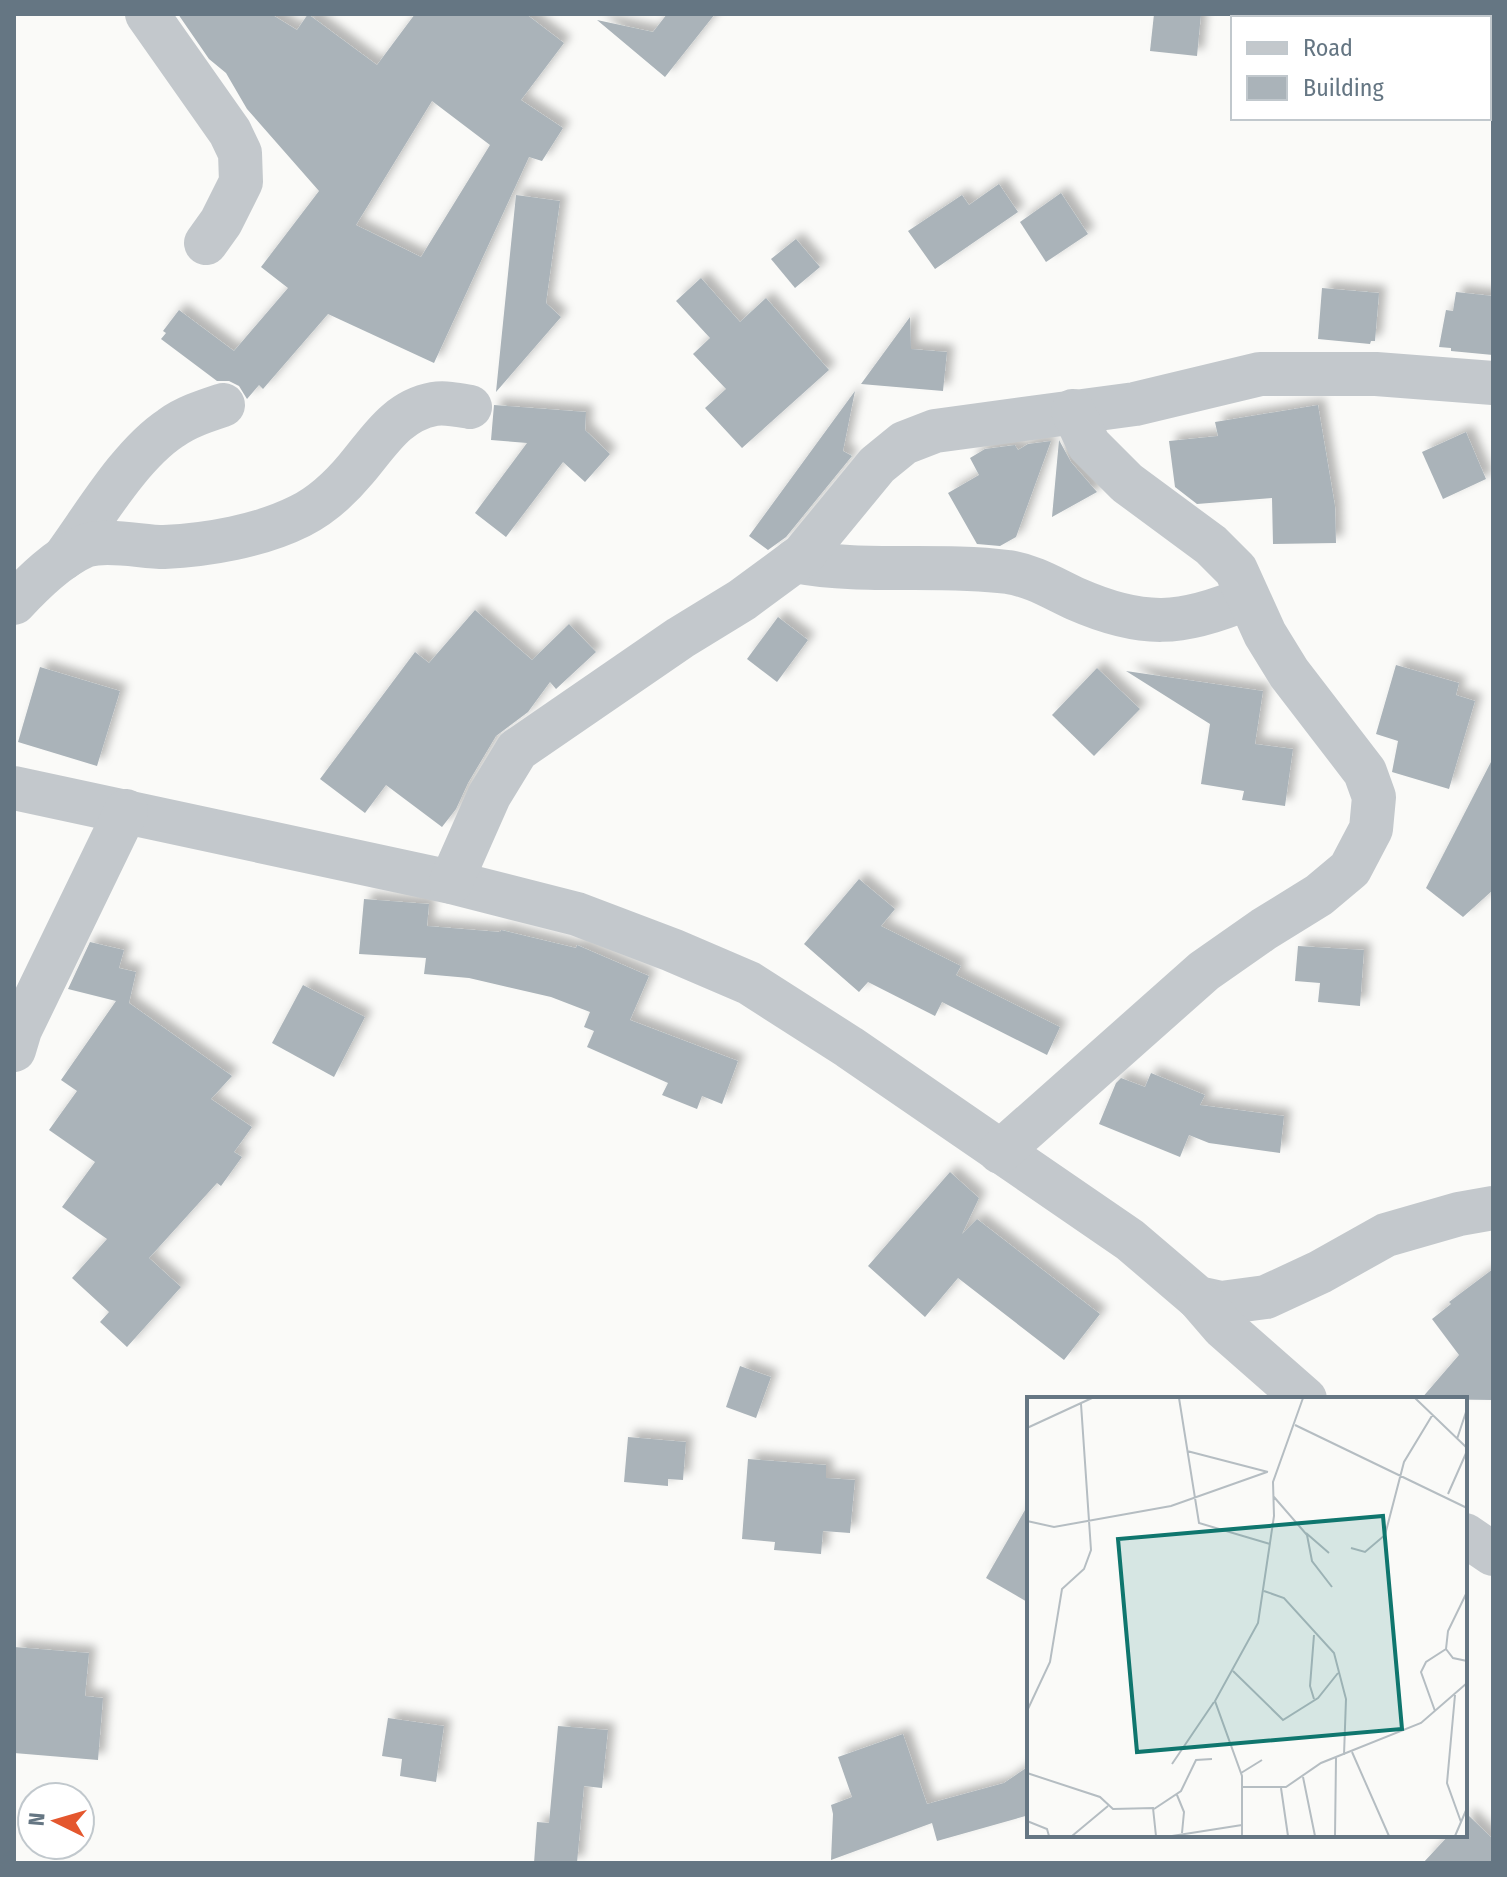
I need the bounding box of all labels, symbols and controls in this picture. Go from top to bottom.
legend [1231,16,1491,120]
text: Road [1303,34,1353,62]
text: Building [1303,74,1385,102]
inset map [1027,1397,1467,1837]
north arrow [16,1781,96,1861]
text: N [23,1812,51,1827]

